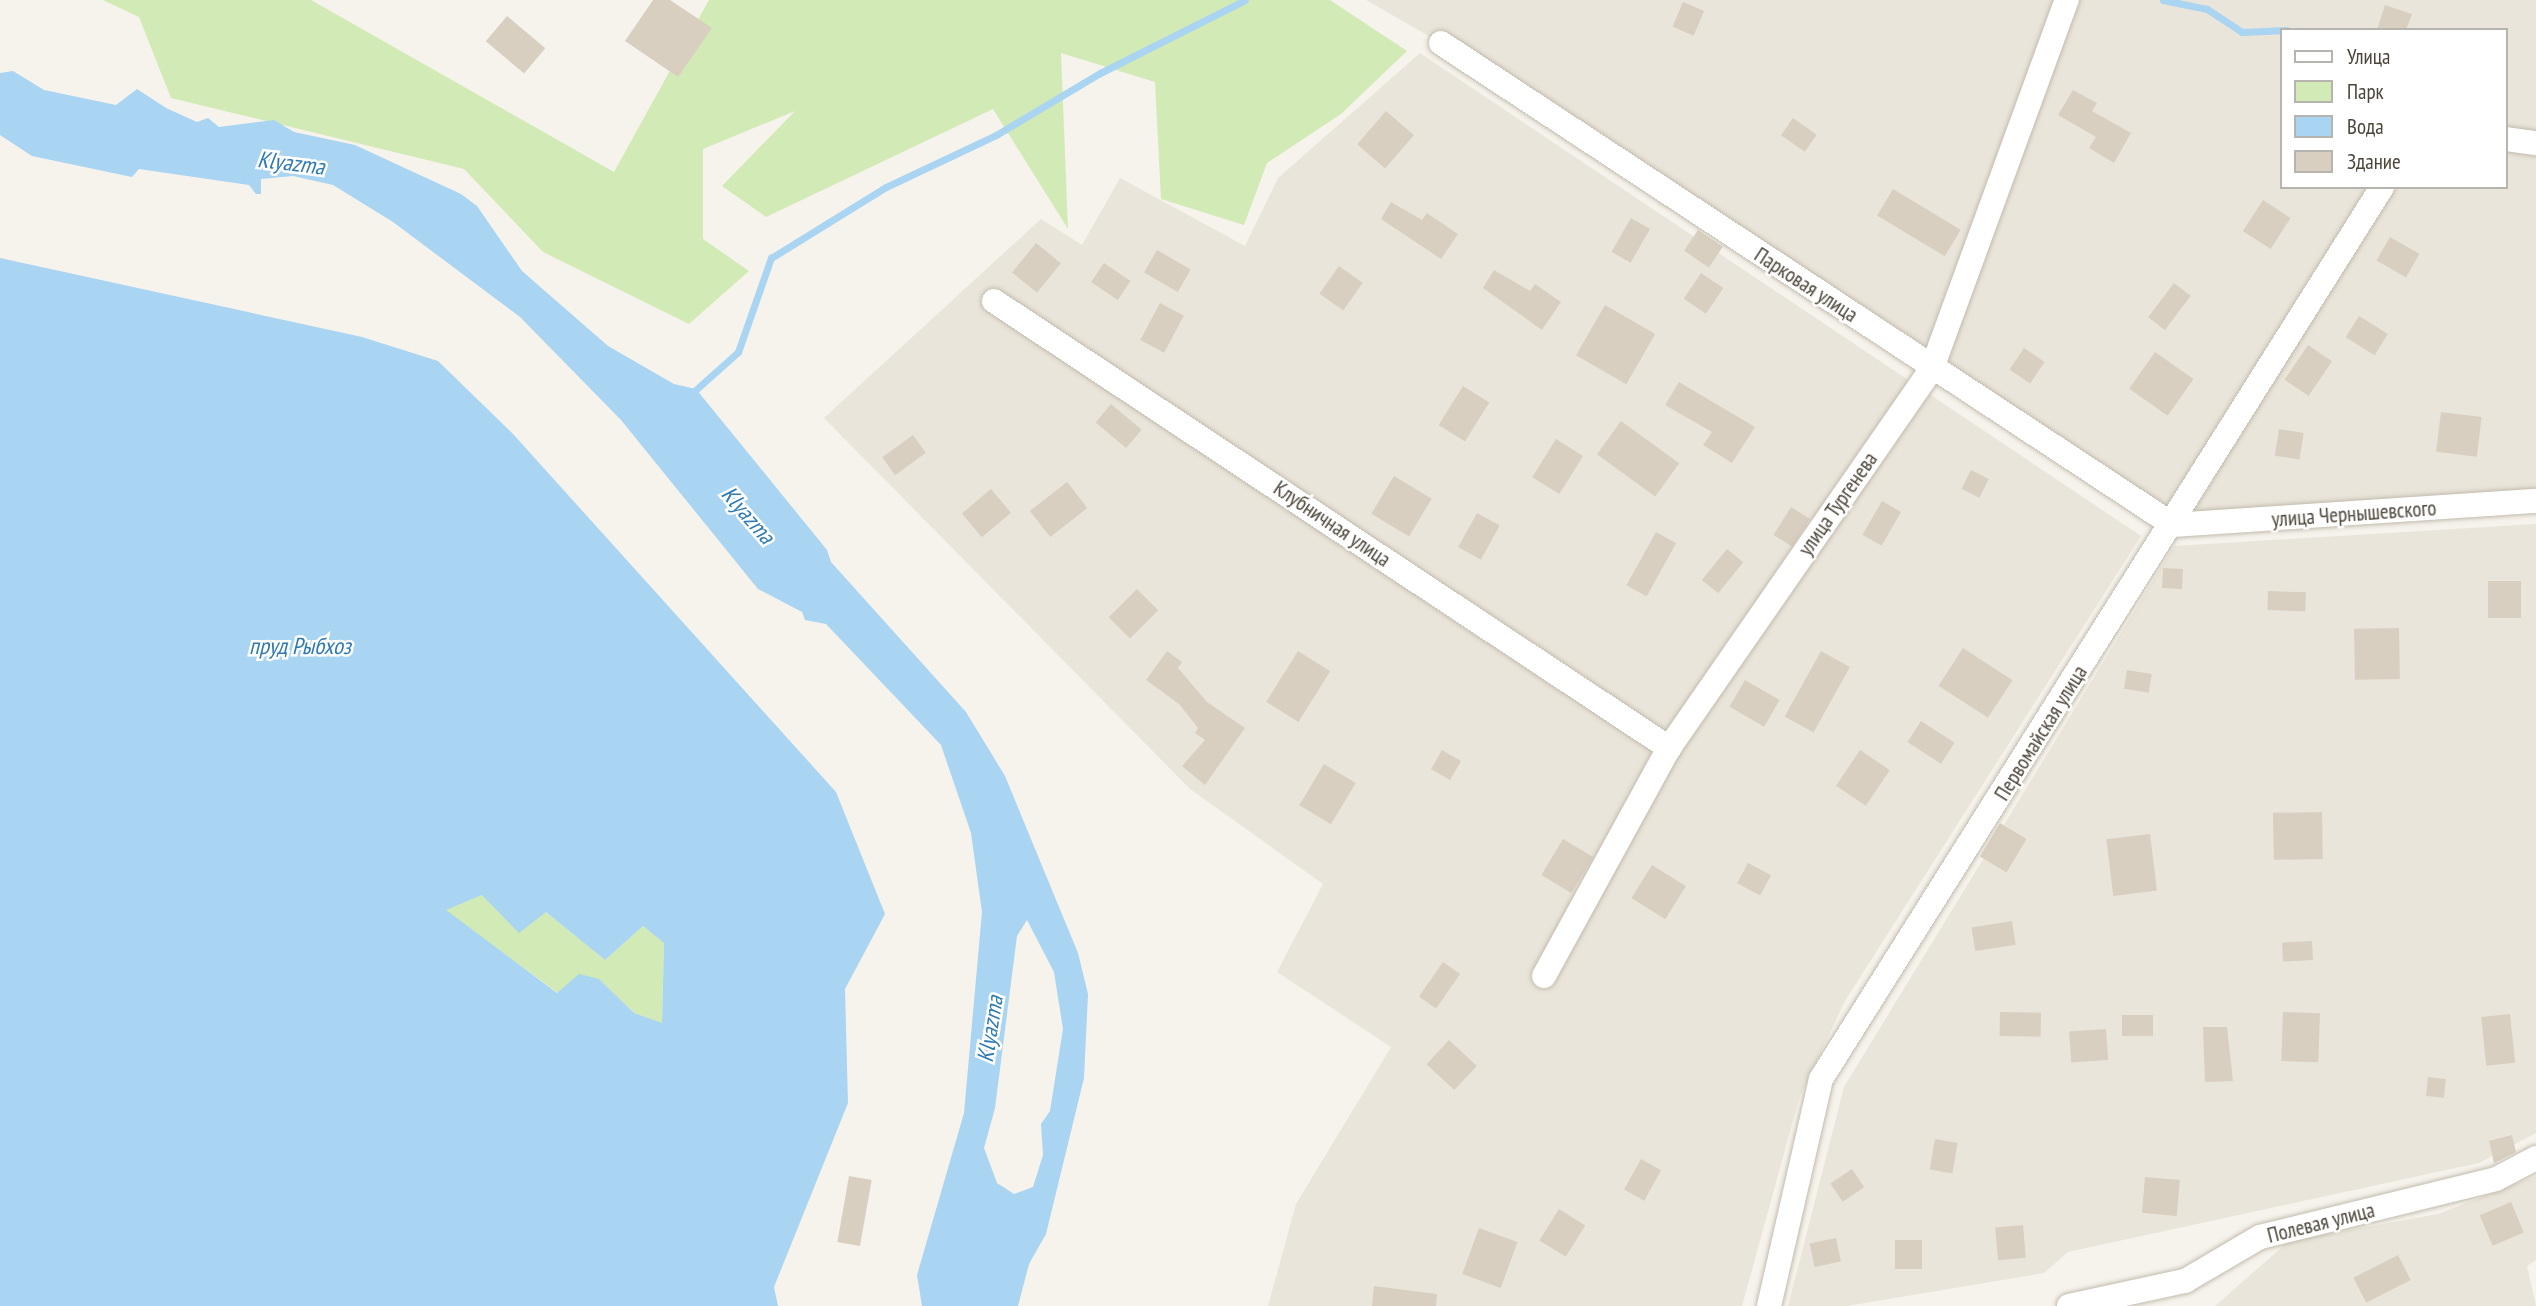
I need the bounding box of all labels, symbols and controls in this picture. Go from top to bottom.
legend [2280,28,2508,189]
text: Улица [2347,43,2390,70]
text: Парк [2347,78,2384,105]
text: Вода [2347,113,2384,140]
water label: Klyazma [256,145,326,181]
text: Здание [2347,148,2401,175]
street label: Парковая улица [1750,242,1862,328]
street label: улица Тургенева [1793,447,1883,561]
street label: Клубничная улица [1269,476,1395,572]
water label: Klyazma [716,481,780,549]
street label: улица Чернышевского [2271,496,2437,532]
water label: пруд Рыбхоз [249,632,351,660]
street label: Первомайская улица [1989,661,2093,805]
water label: Klyazma [971,994,1009,1064]
street label: Полевая улица [2265,1197,2377,1249]

